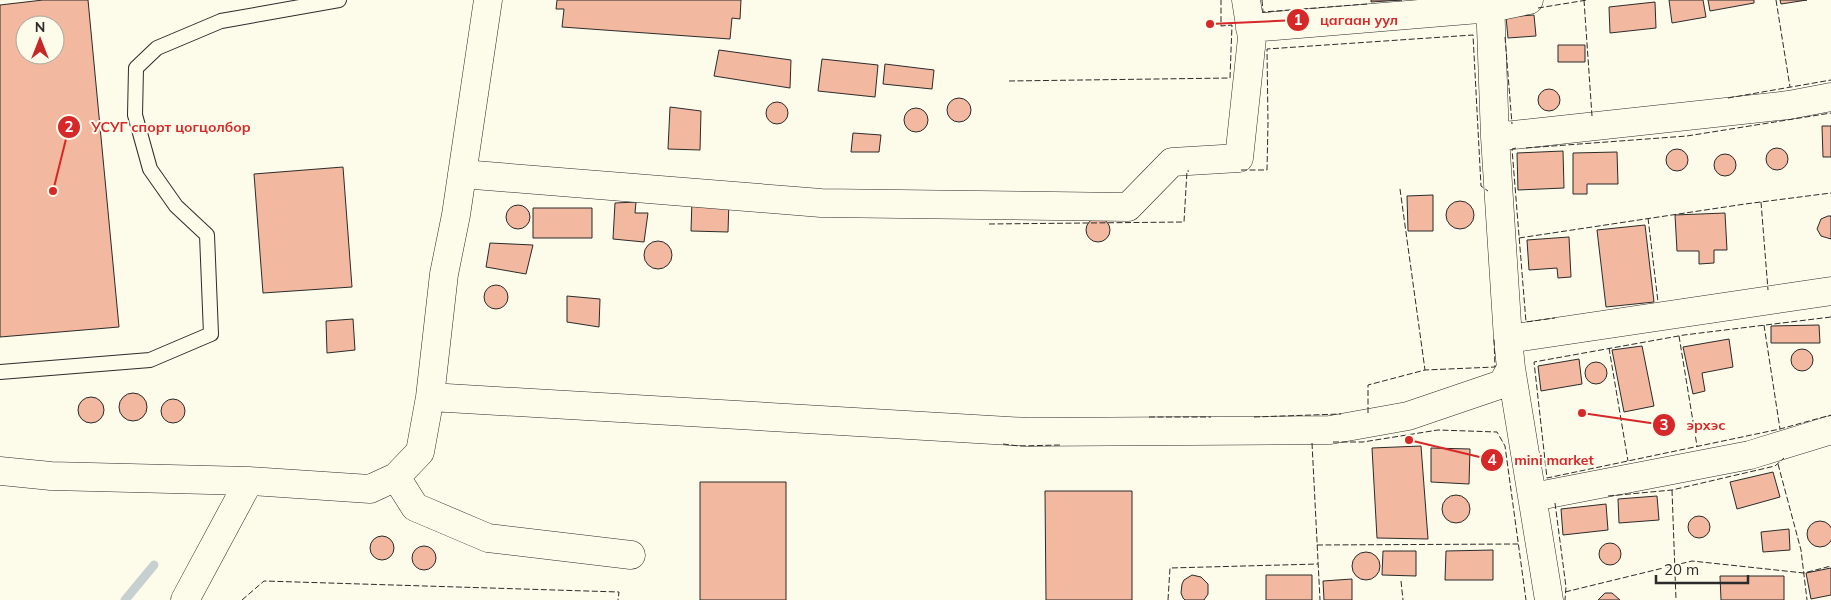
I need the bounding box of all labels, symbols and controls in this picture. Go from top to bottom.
callout: цагаан уул [1285,5,1408,34]
text: 1 [1293,10,1303,29]
text: цагаан уул [1320,11,1398,29]
north arrow [15,15,65,65]
text: N [35,18,45,36]
callout: УСУГ спорт цогцолбор [57,112,261,141]
text: 2 [64,117,74,136]
text: УСУГ спорт цогцолбор [90,118,251,136]
callout: эрхэс [1652,410,1736,439]
text: 3 [1659,415,1669,434]
text: эрхэс [1686,416,1726,434]
callout: mini market [1479,445,1604,474]
text: 4 [1487,450,1497,469]
text: mini market [1514,451,1594,469]
scale bar [1656,552,1748,584]
text: 20 m [1664,560,1699,579]

